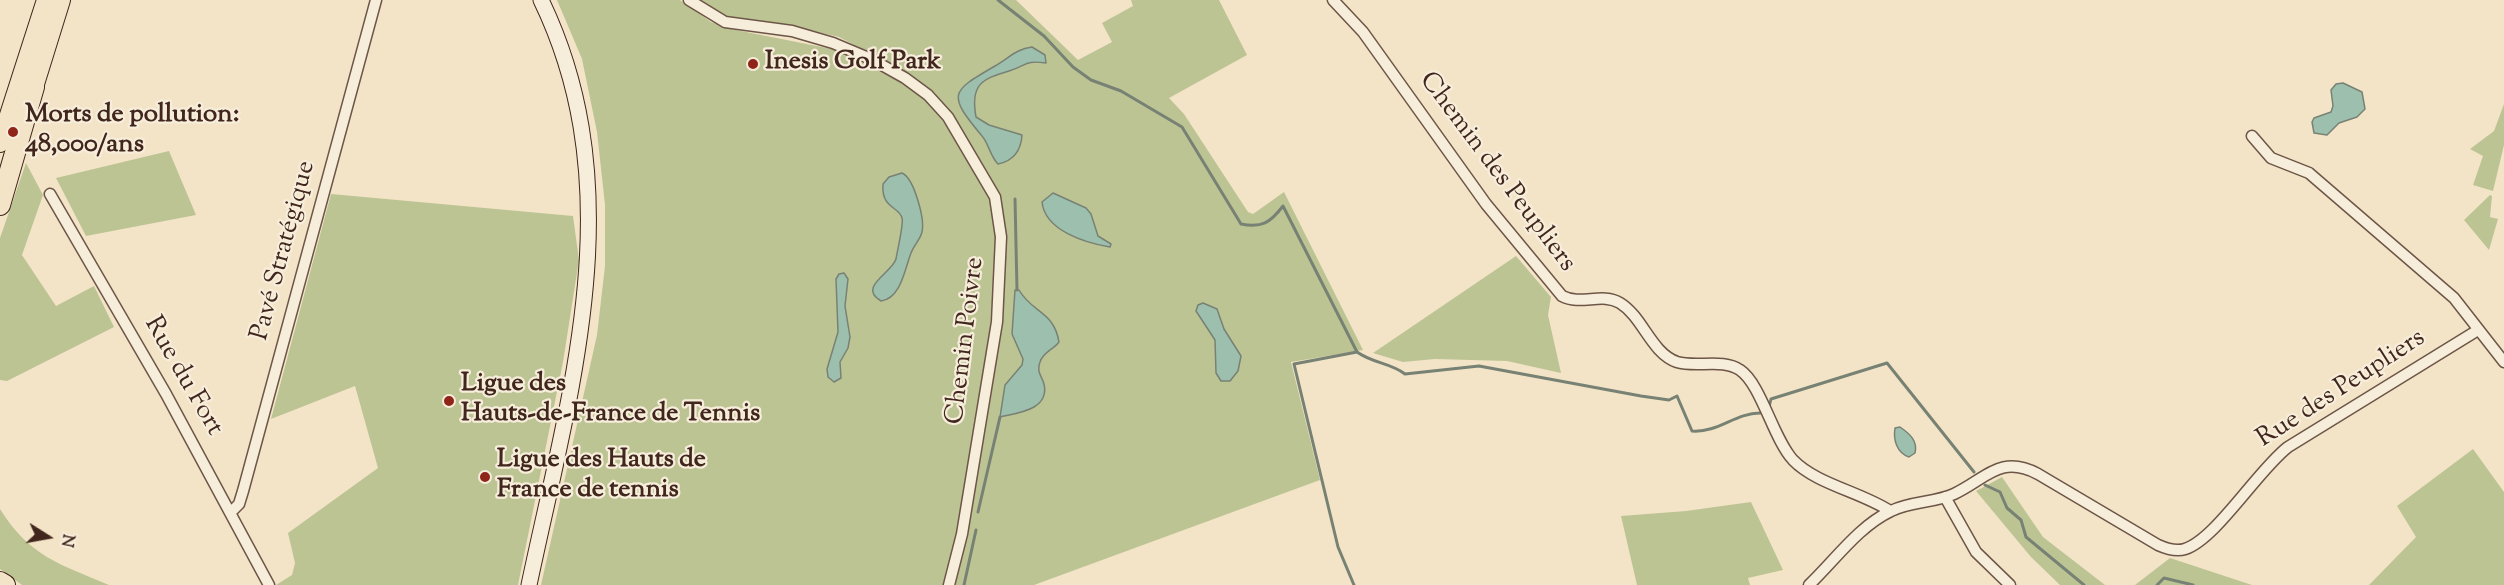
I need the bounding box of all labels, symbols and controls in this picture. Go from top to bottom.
place label: Inesis Golf Park [765,48,941,80]
marker: Inesis Golf Park [746,57,760,71]
street label: Chemin des Peupliers [1411,67,1581,279]
place label: Morts de pollution: 48,000/ans [25,101,239,162]
marker: Morts de pollution: 48,000/ans [6,125,20,139]
street label: Pavé Stratégique [246,158,324,344]
street label: Chemin Poivre [941,256,993,426]
street label: Rue du Fort [135,312,229,442]
street label: Rue des Peupliers [2252,324,2432,456]
place label: Ligue des Hauts-de-France de Tennis [461,370,760,431]
marker: Ligue des Hauts-de-France de Tennis [442,394,456,408]
place label: Ligue des Hauts de France de tennis [497,446,706,508]
marker: Ligue des Hauts de France de tennis [478,470,492,484]
north arrow [18,507,78,567]
text: N [54,532,79,549]

